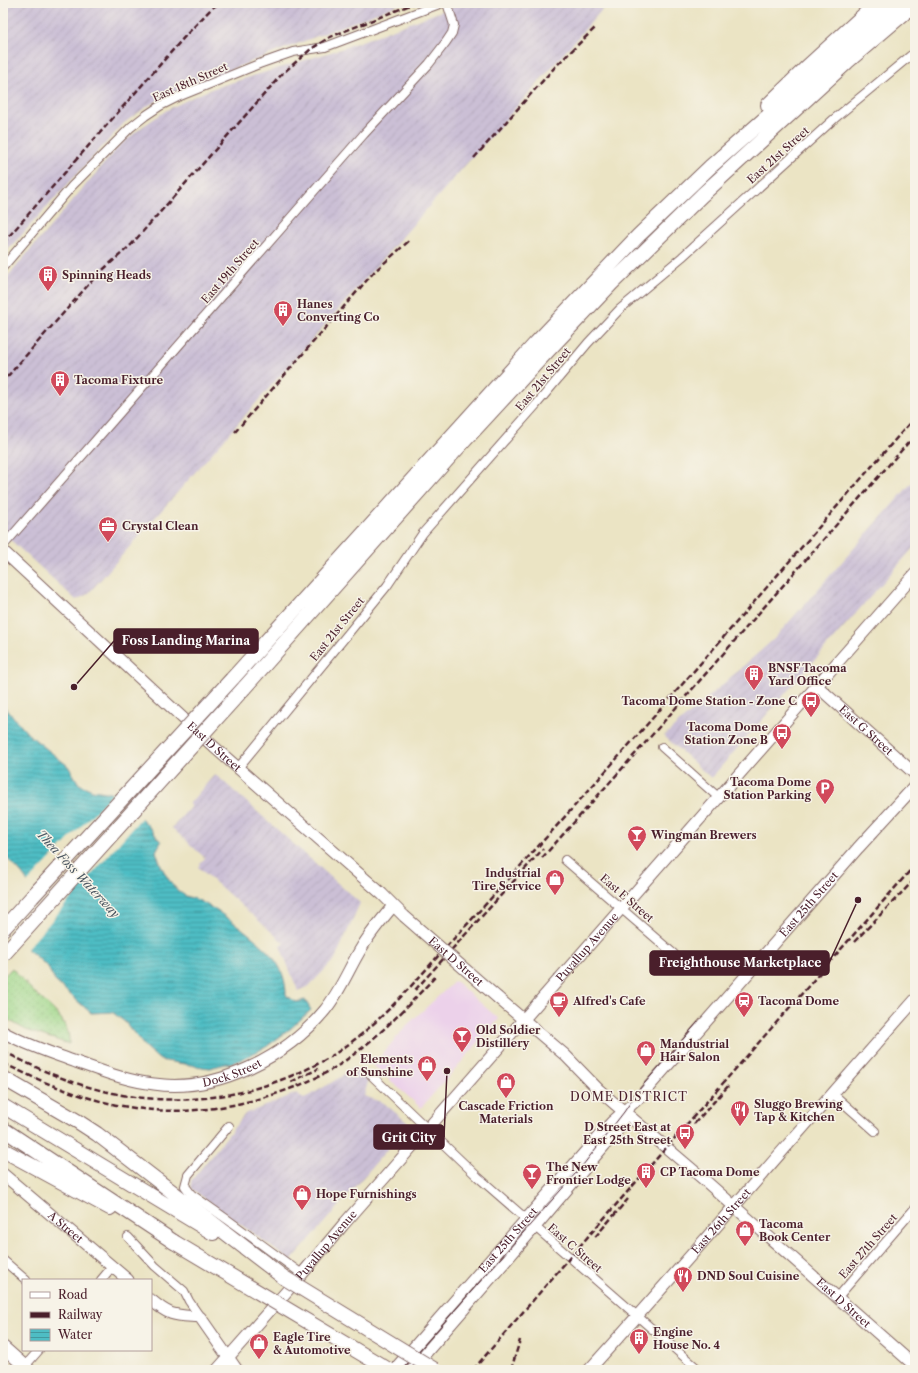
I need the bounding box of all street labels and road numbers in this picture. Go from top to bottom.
street label: East 18th Street [150,59,230,105]
street label: East 21st Street [744,123,812,187]
street label: East 19th Street [198,236,262,306]
street label: East 21st Street [512,344,574,414]
street label: East 21st Street [307,594,367,664]
street label: East G Street [836,702,896,758]
street label: East D Street [184,719,244,775]
street label: East 25th Street [776,869,841,940]
street label: East E Street [597,871,657,925]
street label: Puyallup Avenue [553,910,621,985]
street label: East D Street [426,934,486,989]
street label: Dock Street [201,1056,264,1090]
street label: East 26th Street [689,1185,754,1257]
street label: East 25th Street [476,1204,540,1275]
street label: Puyallup Avenue [293,1207,360,1283]
street label: A Street [44,1208,86,1246]
street label: East 27th Street [836,1211,900,1281]
street label: East C Street [545,1221,605,1276]
street label: East D Street [813,1275,874,1331]

